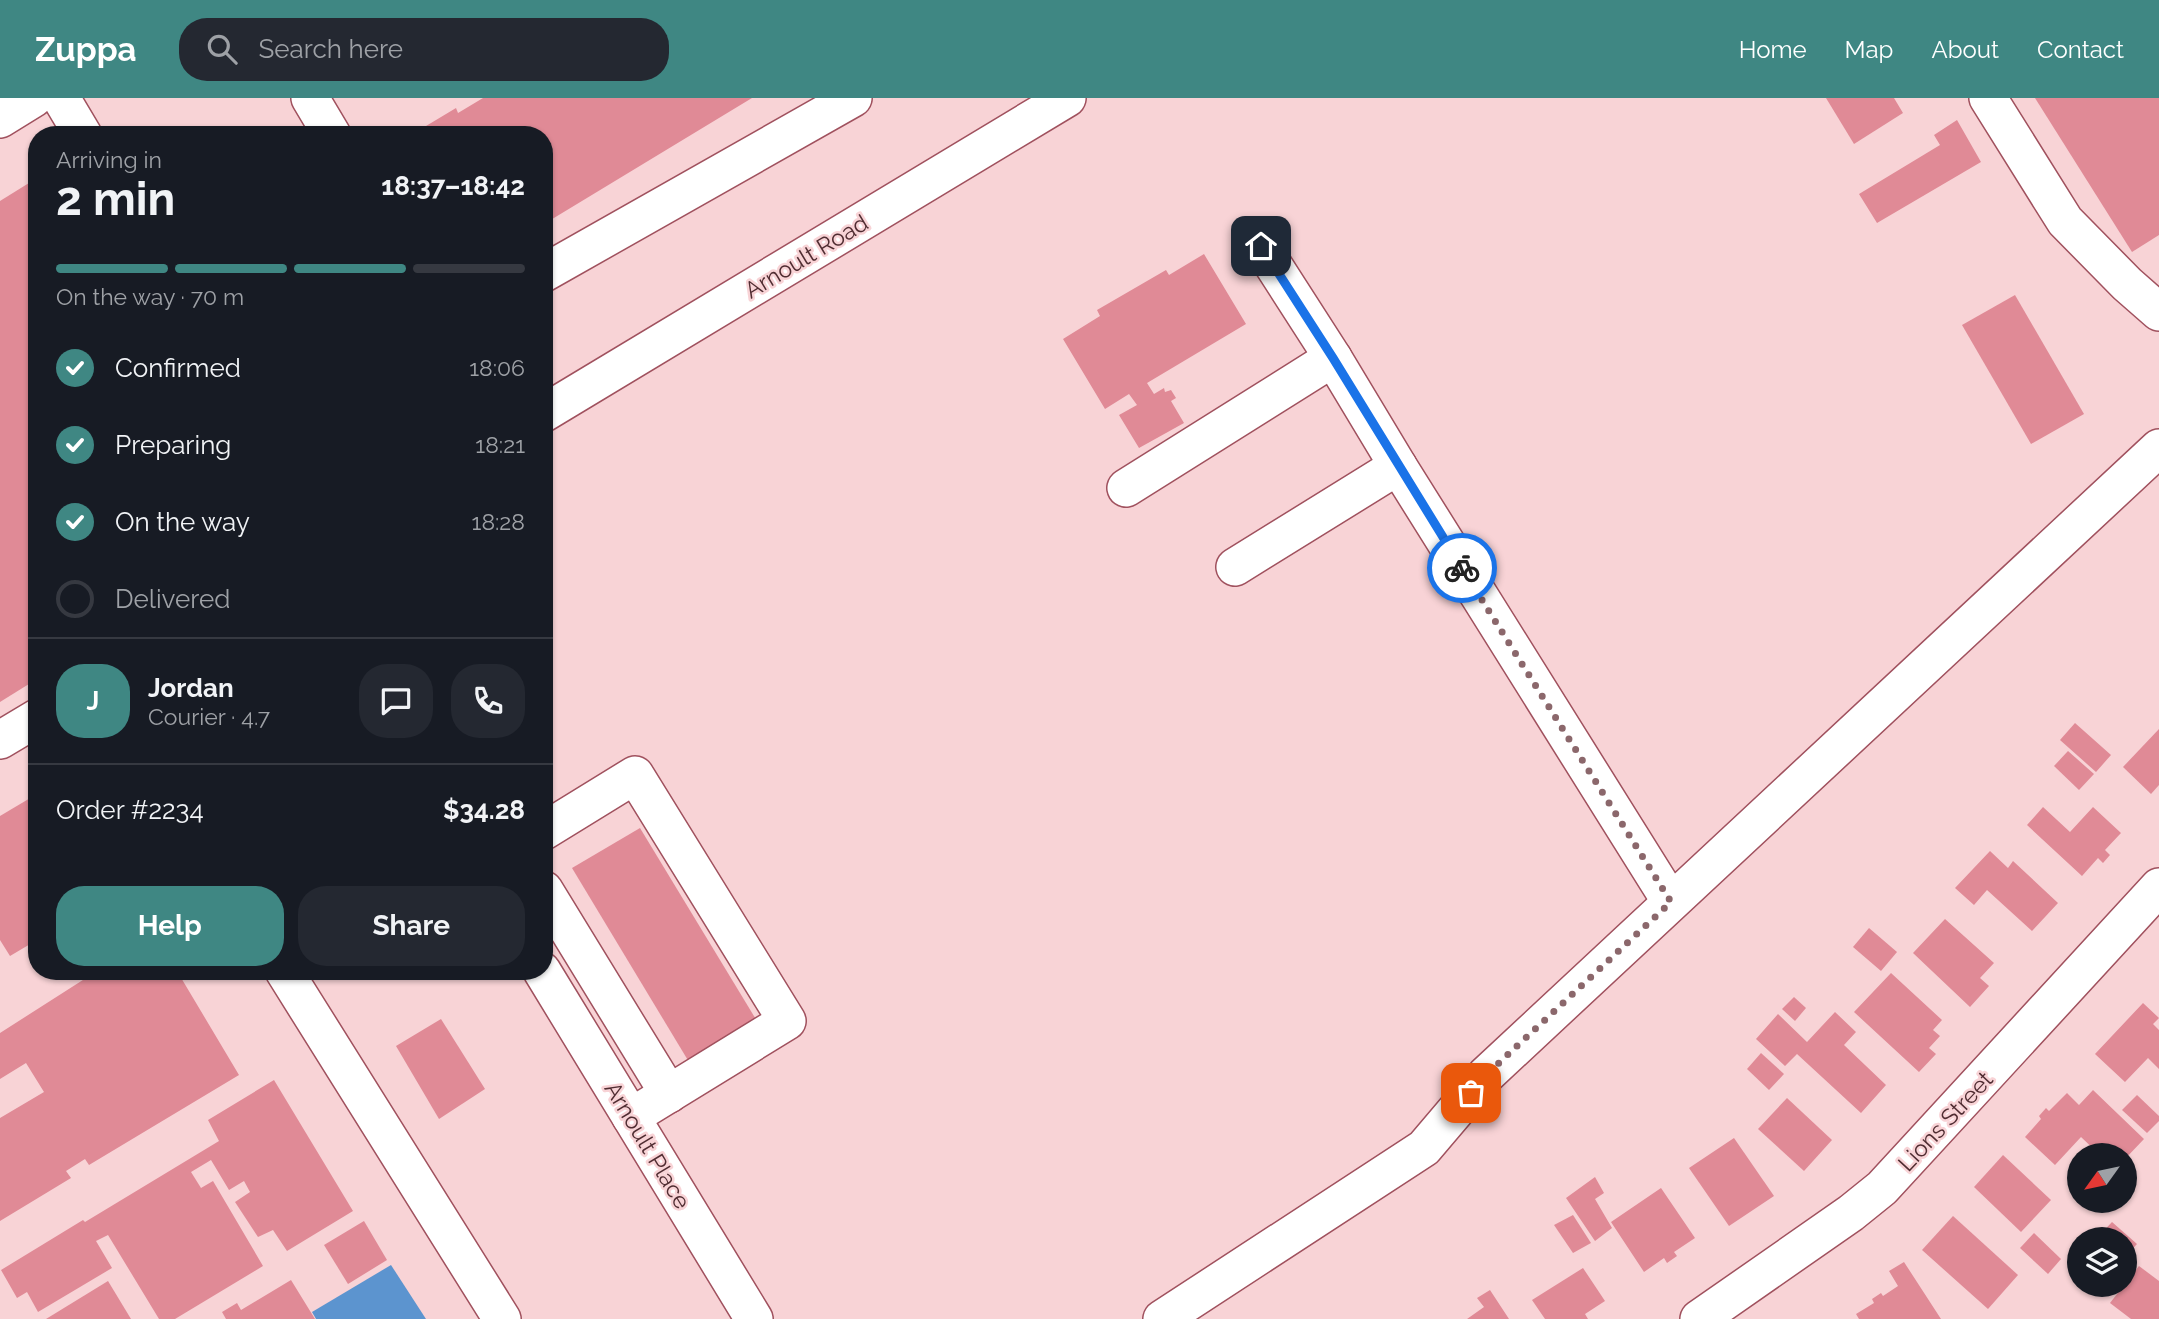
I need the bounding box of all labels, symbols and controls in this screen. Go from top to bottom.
search box [179,18,669,81]
text: Zuppa [35,30,137,69]
icon: search [203,30,241,68]
text: Search here [259,34,403,64]
text: Home [1739,35,1807,64]
text: Map [1845,35,1893,64]
text: About [1931,35,1999,64]
text: Contact [2037,35,2124,64]
text: Arriving in [56,146,162,173]
text: 18:37–18:42 [381,171,525,201]
text: 2 min [56,172,175,226]
street label: Arnoult Road [739,209,873,303]
pin [1231,216,1291,276]
icon: home [1242,227,1280,265]
text: On the way · 70 m [56,283,244,310]
icon: check [56,349,94,387]
text: Confirmed [115,353,241,383]
text: 18:06 [469,354,525,381]
icon: check [56,426,94,464]
text: Preparing [115,430,231,460]
text: 18:21 [475,431,525,458]
icon: check [56,503,94,541]
text: On the way [115,507,250,537]
text: 18:28 [472,508,525,535]
courier [1427,533,1497,603]
icon: bike [1443,549,1481,587]
text: Delivered [115,584,230,614]
button: chat [359,664,433,738]
button: phone [451,664,525,738]
text: Jordan [148,673,234,703]
text: J [87,686,99,716]
text: Courier · 4.7 [148,703,270,730]
text: Order #2234 [56,795,204,825]
text: $34.28 [443,795,525,825]
button: Help [56,886,284,966]
button: Share [298,886,525,966]
pin [1441,1063,1501,1123]
street label: Lions Street [1892,1065,1998,1176]
icon: bag [1452,1074,1490,1112]
street label: Arnoult Place [600,1077,696,1213]
north arrow [2067,1143,2137,1213]
map controls [2067,1143,2137,1297]
button: layers [2067,1227,2137,1297]

